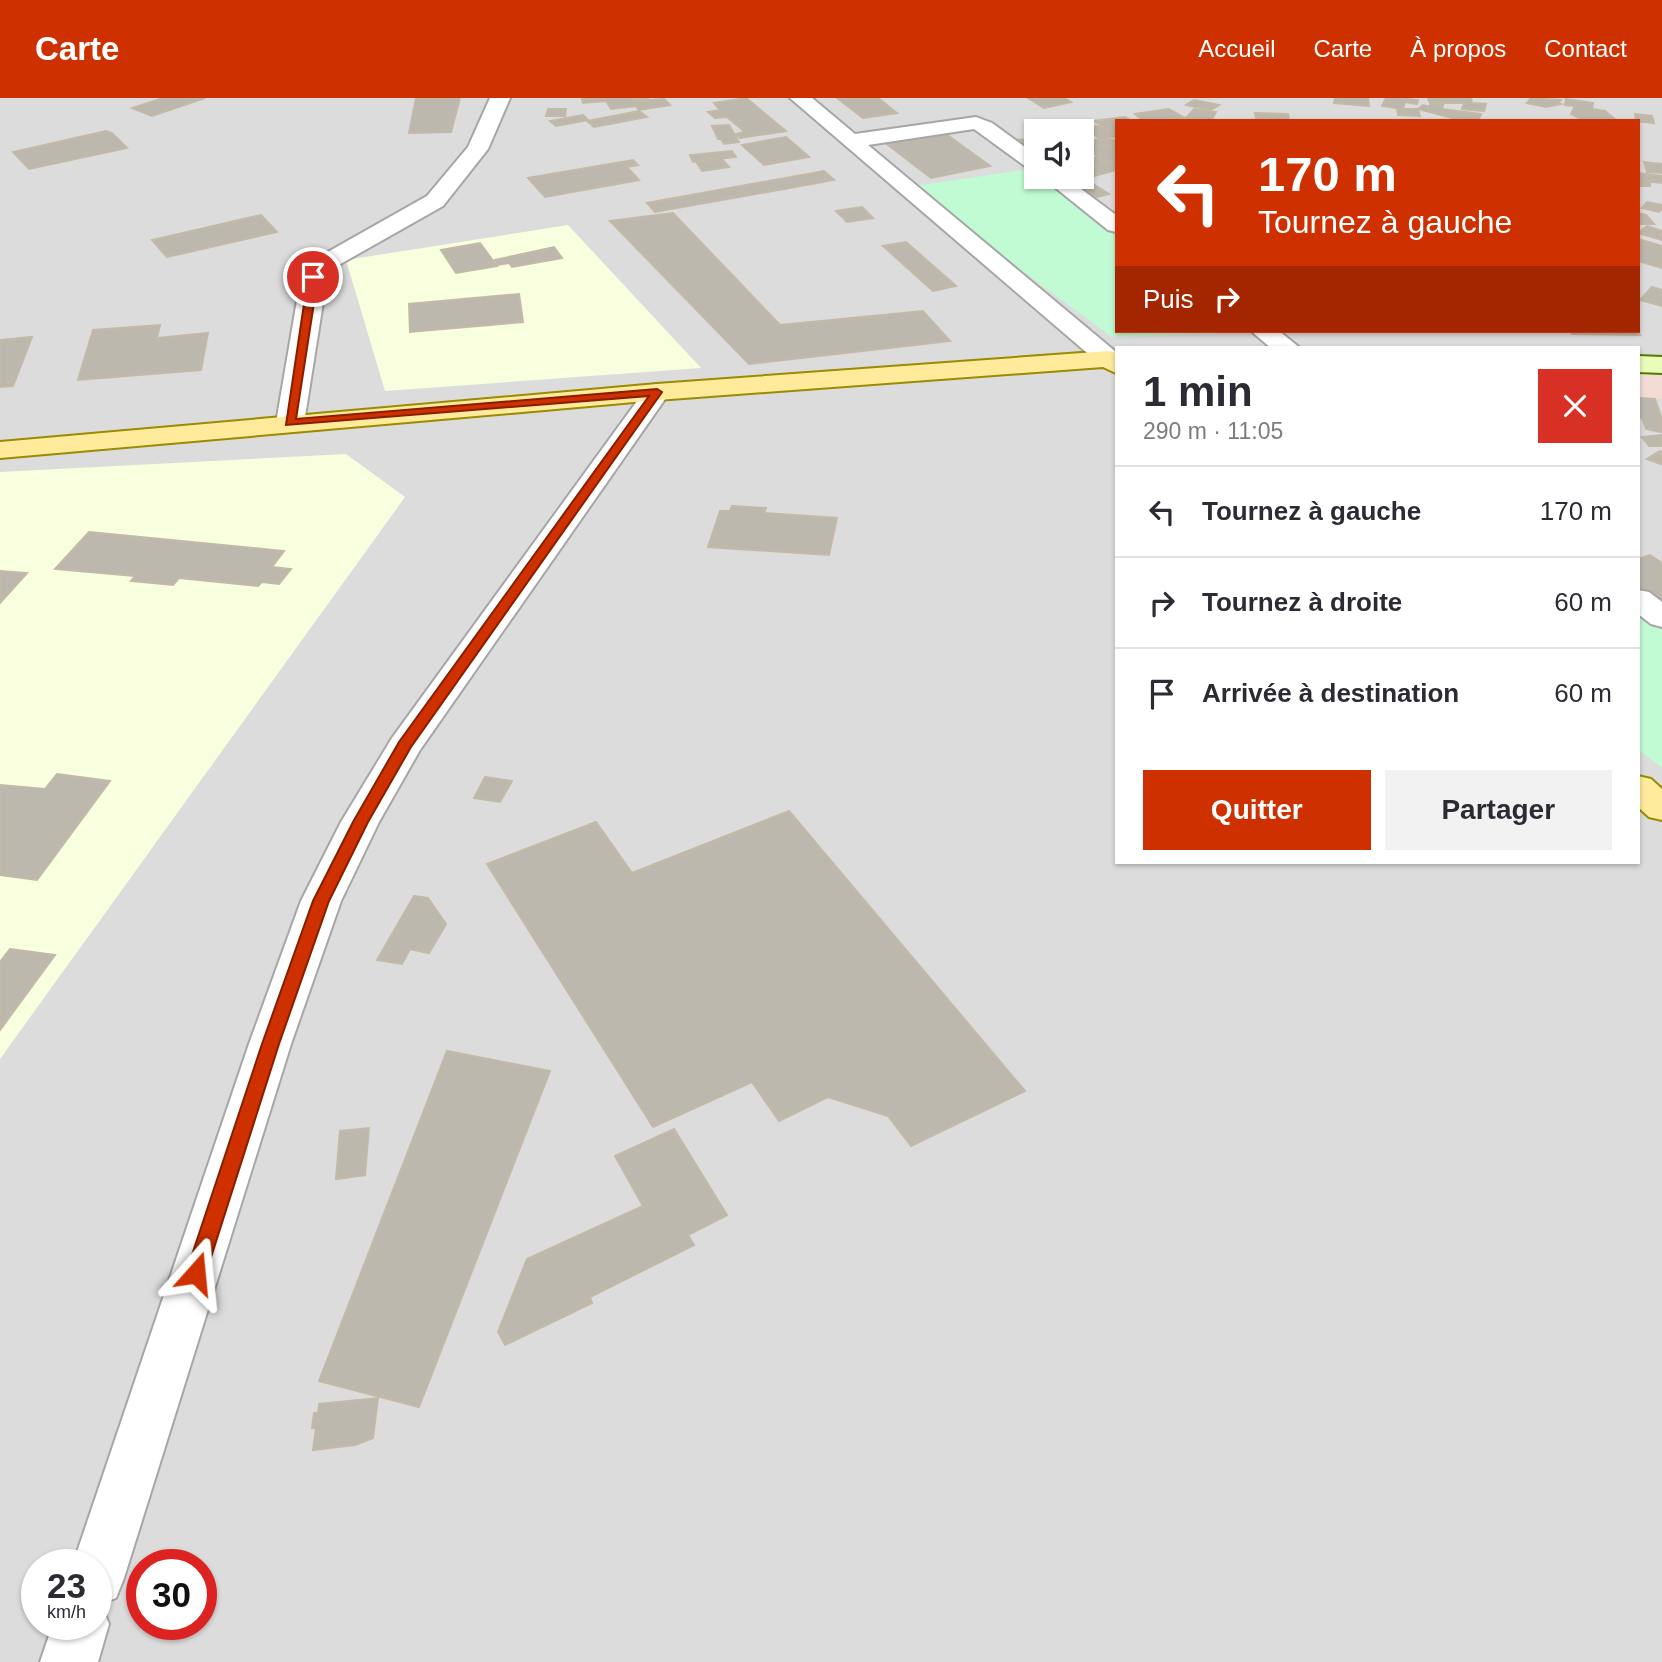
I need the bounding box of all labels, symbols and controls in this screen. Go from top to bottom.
text: Carte [35,30,119,67]
text: Accueil [1198,35,1276,62]
text: Carte [1314,35,1372,62]
text: À propos [1410,35,1506,62]
text: Contact [1544,35,1627,62]
map controls [1024,119,1094,189]
button: sound [1024,119,1094,189]
icon: left [1143,147,1234,238]
text: 170 m [1258,147,1397,201]
text: Tournez à gauche [1258,204,1512,240]
pin [283,247,343,307]
icon: arrive [294,258,332,296]
icon: right [1208,280,1246,318]
text: Puis [1143,284,1194,314]
text: 1 min [1143,368,1253,415]
button: close [1538,369,1612,443]
text: 290 m · 11:05 [1143,418,1283,444]
icon: left [1143,493,1181,531]
text: Tournez à gauche [1202,496,1421,526]
text: 170 m [1540,496,1612,526]
icon: right [1143,584,1181,622]
text: Tournez à droite [1202,587,1402,617]
text: 60 m [1554,587,1612,617]
icon: arrive [1143,675,1181,713]
text: Arrivée à destination [1202,678,1459,708]
text: 60 m [1554,678,1612,708]
button: Quitter [1143,770,1371,850]
button: Partager [1385,770,1612,850]
position arrow [159,1236,233,1310]
speed limit sign: 30 [126,1549,217,1640]
text: 23 [47,1566,86,1605]
text: km/h [47,1602,86,1622]

